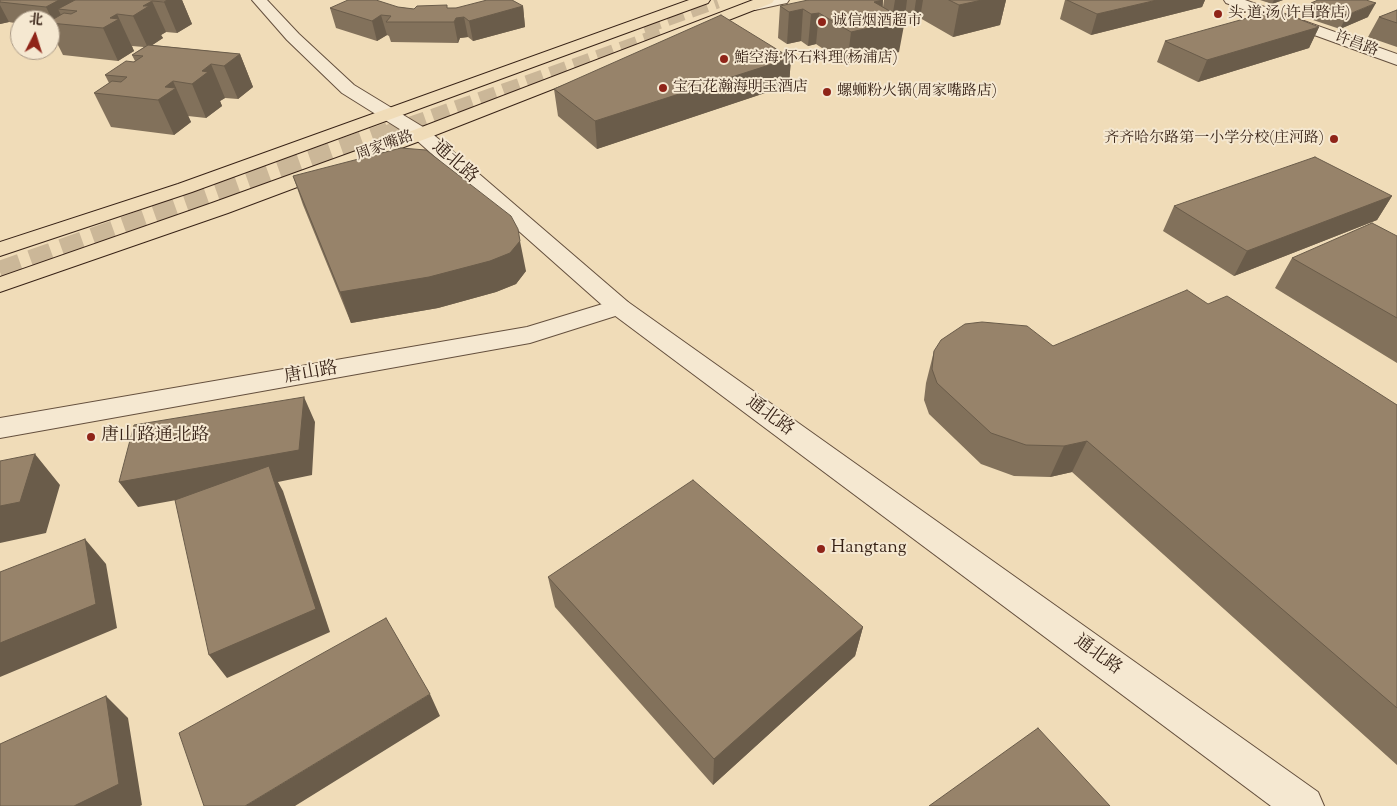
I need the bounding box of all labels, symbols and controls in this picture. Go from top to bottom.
place label: 头·道·汤(许昌路店) [1228,5,1350,23]
marker: 头·道·汤(许昌路店) [1212,8,1224,20]
north arrow [10,10,60,60]
text: 北 [28,10,44,32]
place label: 诚信烟酒超市 [832,13,922,31]
marker: 诚信烟酒超市 [816,16,828,28]
street label: 许昌路 [1332,29,1380,61]
place label: 鮨空海·怀石料理(杨浦店) [734,50,898,68]
marker: 鮨空海·怀石料理(杨浦店) [718,53,730,65]
place label: 宝石花瀚海明玉酒店 [673,79,808,97]
marker: 宝石花瀚海明玉酒店 [657,82,669,94]
place label: 螺蛳粉火锅(周家嘴路店) [837,83,997,101]
marker: 螺蛳粉火锅(周家嘴路店) [821,86,833,98]
street label: 周家嘴路 [354,128,416,166]
place label: 齐齐哈尔路第一小学分校(庄河路) [1104,130,1324,148]
marker: 齐齐哈尔路第一小学分校(庄河路) [1328,133,1340,145]
street label: 通北路 [427,137,481,189]
street label: 唐山路 [283,359,339,389]
street label: 通北路 [741,392,797,442]
place label: 唐山路通北路 [101,426,209,448]
marker: 唐山路通北路 [85,431,97,443]
place label: Hangtang [831,538,906,560]
marker: Hangtang [815,543,827,555]
street label: 通北路 [1069,631,1125,681]

